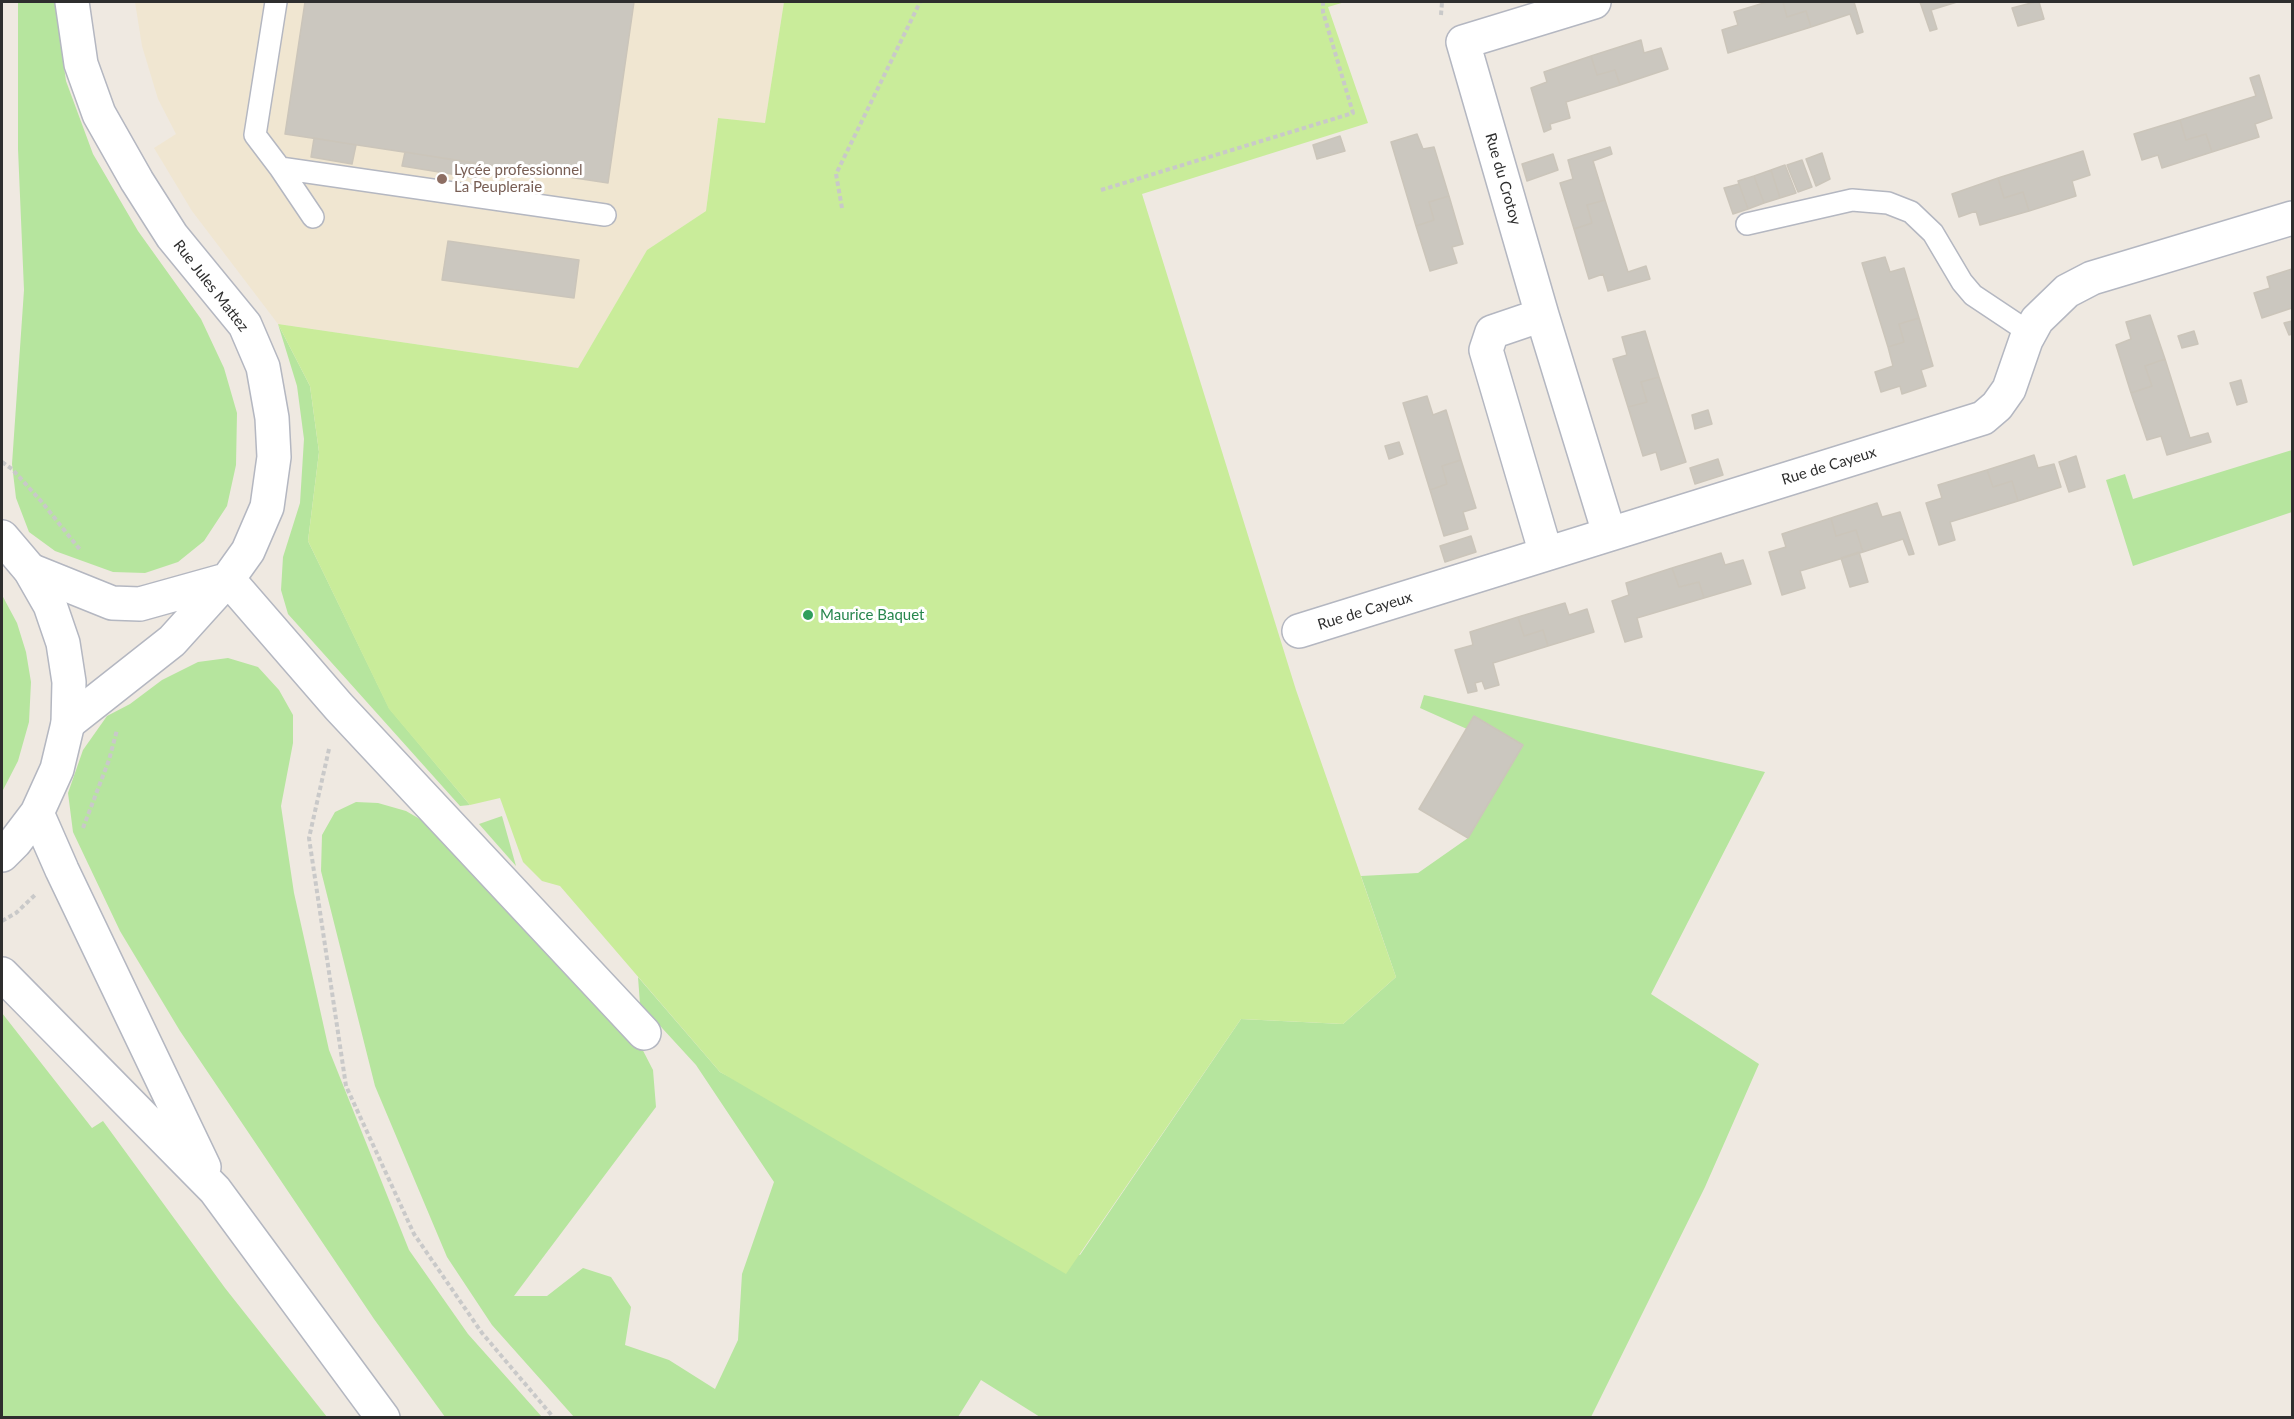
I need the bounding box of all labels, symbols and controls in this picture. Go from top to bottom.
street label: Rue du Crotoy [1481,131,1525,227]
place label: Lycée professionnel La Peupleraie [454,161,583,196]
marker: Lycée professionnel La Peupleraie [435,172,449,186]
street label: Rue Jules Mattez [170,237,252,335]
street label: Rue de Cayeux [1780,443,1878,489]
street label: Rue de Cayeux [1316,588,1414,634]
place label: Maurice Baquet [820,606,924,624]
marker: Maurice Baquet [801,608,815,622]

